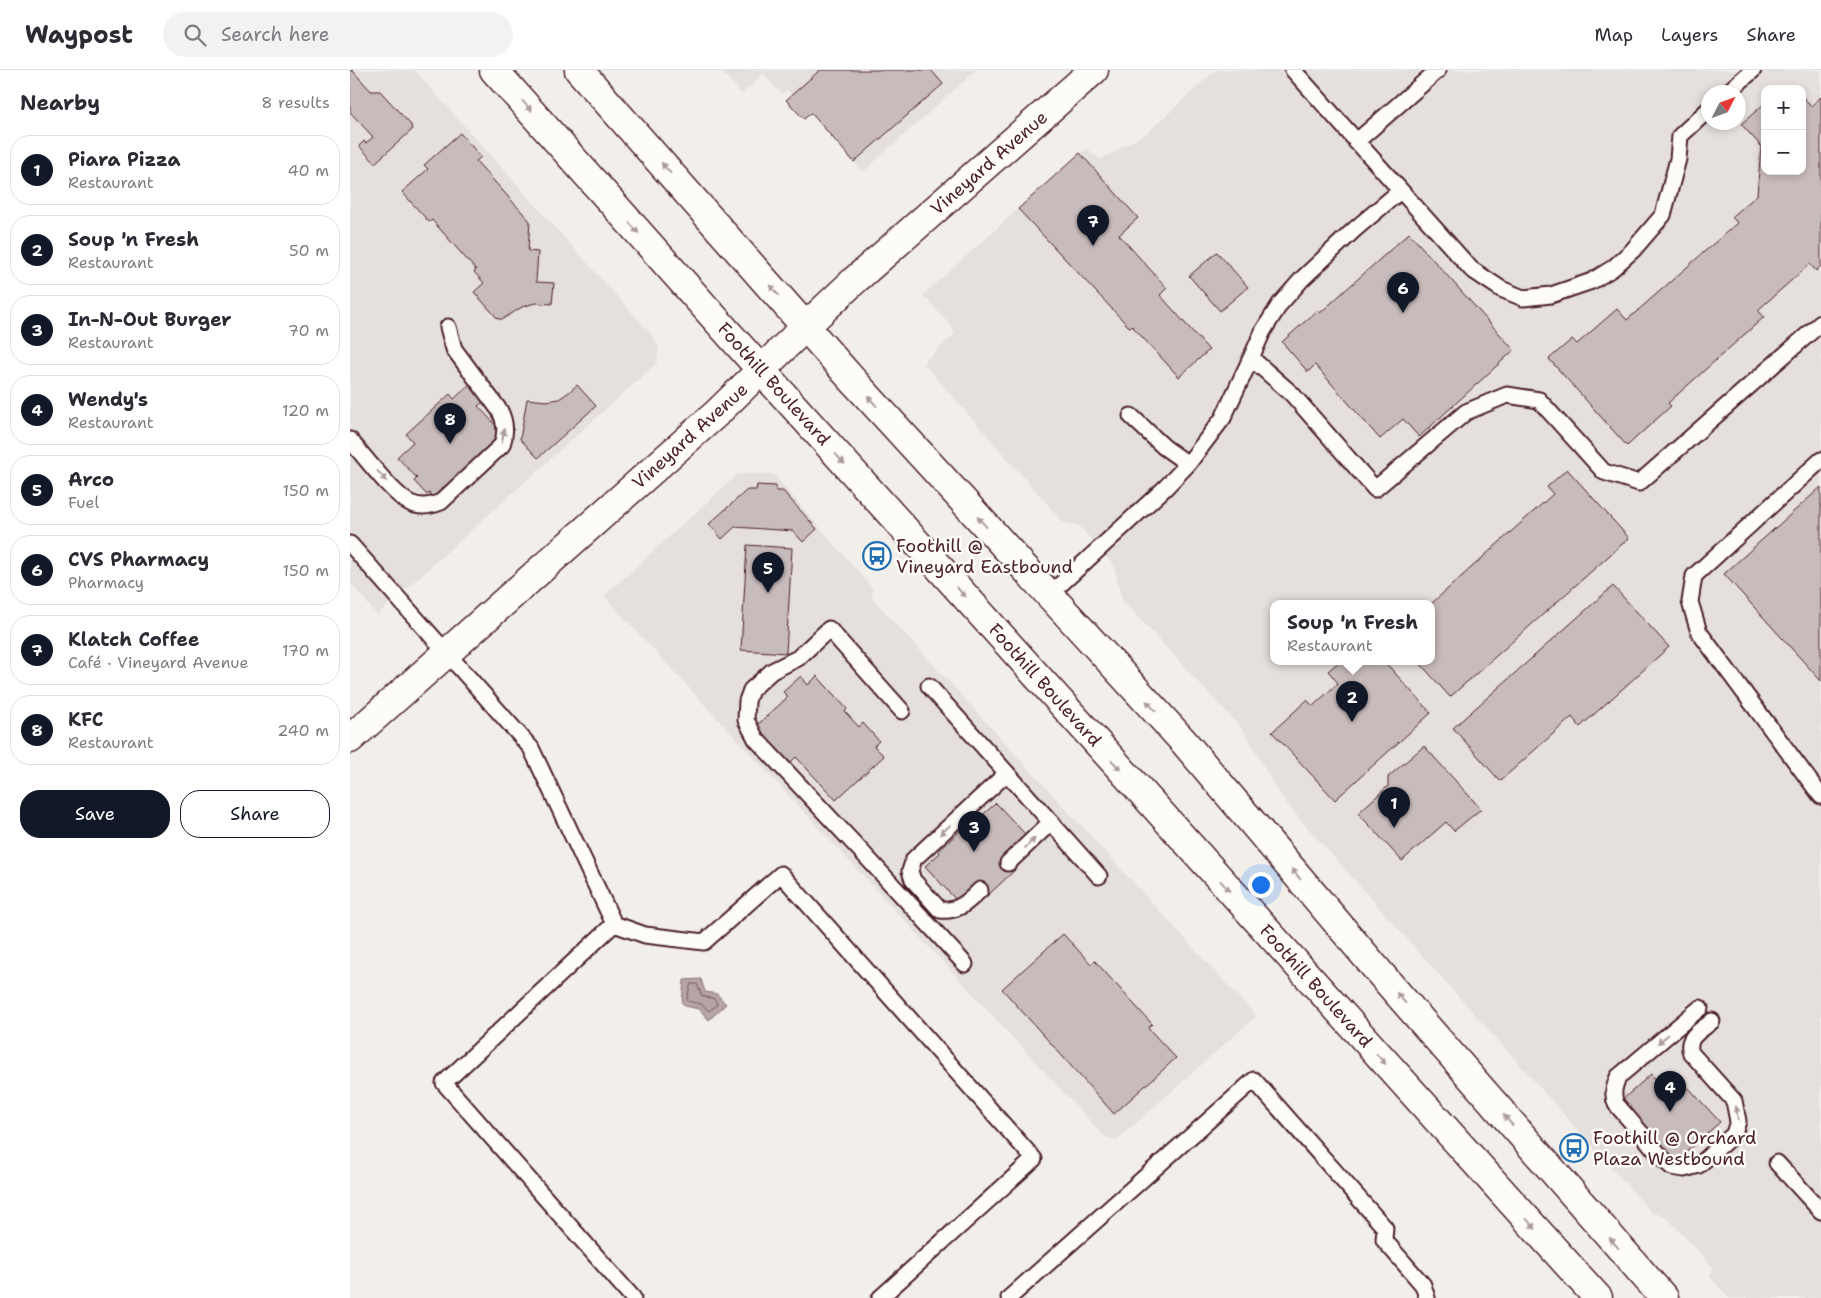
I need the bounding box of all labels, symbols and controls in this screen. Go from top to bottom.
search box [163,12,513,57]
text: Waypost [25,19,133,51]
icon: search [181,21,209,49]
text: Search here [221,22,329,47]
text: Map [1595,23,1633,47]
text: Layers [1661,23,1718,47]
text: Share [1746,23,1796,47]
north arrow [1701,85,1746,130]
map controls [1761,85,1806,175]
button: + [1761,85,1806,130]
text: Nearby [20,89,100,117]
text: 8 results [261,92,330,113]
one-way arrow [521,100,532,113]
street label: Vineyard Avenue [925,105,1053,221]
button: − [1761,130,1806,175]
text: Piara Pizza [68,147,181,172]
text: 1 [33,160,41,181]
text: 40 m [287,160,329,181]
one-way arrow [661,162,672,175]
text: Restaurant [68,172,154,193]
pin: 7 [1077,205,1109,246]
one-way arrow [629,222,640,235]
text: Soup 'n Fresh [68,227,199,252]
text: 2 [31,240,43,261]
text: 50 m [289,240,329,261]
text: Restaurant [68,252,154,273]
pin: 6 [1387,272,1419,313]
one-way arrow [768,285,780,297]
text: In-N-Out Burger [68,307,232,332]
street label: Foothill Boulevard [712,317,836,451]
text: 3 [31,320,43,341]
text: 70 m [288,320,329,341]
text: Restaurant [68,332,154,353]
street label: Vineyard Avenue [627,378,753,494]
text: Wendy's [68,387,148,412]
one-way arrow [867,395,878,408]
text: 4 [31,400,43,421]
text: 120 m [282,400,329,421]
pin: 8 [434,403,466,444]
text: Restaurant [68,412,154,433]
one-way arrow [500,428,508,444]
one-way arrow [835,452,846,465]
text: Arco [68,467,114,492]
one-way arrow [377,470,388,483]
text: 5 [32,480,42,501]
text: 150 m [282,480,329,501]
text: Fuel [68,492,99,513]
one-way arrow [976,516,988,528]
place label: Foothill @ Vineyard Eastbound [896,534,1073,579]
bus stop icon: Foothill @ Vineyard Eastbound [862,541,892,571]
text: CVS Pharmacy [68,547,209,572]
pin: 5 [752,552,784,593]
text: 6 [31,560,43,581]
text: 150 m [282,560,329,581]
text: Pharmacy [68,572,144,593]
one-way arrow [955,586,967,598]
popup [1270,600,1435,665]
text: Soup 'n Fresh [1287,610,1418,635]
street label: Foothill Boulevard [983,618,1107,752]
text: Klatch Coffee [68,627,199,652]
text: Restaurant [1287,635,1373,656]
text: 7 [31,640,43,661]
text: 170 m [282,640,329,661]
text: Café · Vineyard Avenue [68,652,249,673]
pin: 2 [1336,681,1368,722]
one-way arrow [1145,700,1156,713]
text: KFC [68,707,104,732]
text: 8 [31,720,43,741]
text: 240 m [277,720,329,741]
text: Restaurant [68,732,154,753]
one-way arrow [1110,759,1122,771]
pin: 1 [1378,787,1410,828]
button: Save [20,790,170,838]
button: Share [180,790,330,838]
pin: 3 [958,811,990,852]
one-way arrow [940,824,952,836]
one-way arrow [1023,837,1035,849]
one-way arrow [1290,868,1301,881]
your location [1248,872,1274,898]
one-way arrow [1219,880,1231,892]
street label: Foothill Boulevard [1254,919,1378,1053]
one-way arrow [1395,992,1407,1004]
one-way arrow [1657,1033,1669,1045]
one-way arrow [1375,1052,1387,1064]
pin: 4 [1654,1071,1686,1112]
one-way arrow [1732,1105,1740,1121]
one-way arrow [1502,1114,1513,1127]
place label: Foothill @ Orchard Plaza Westbound [1593,1126,1756,1171]
bus stop icon: Foothill @ Orchard Plaza Westbound [1559,1133,1589,1163]
one-way arrow [1525,1217,1537,1229]
one-way arrow [1609,1237,1620,1250]

